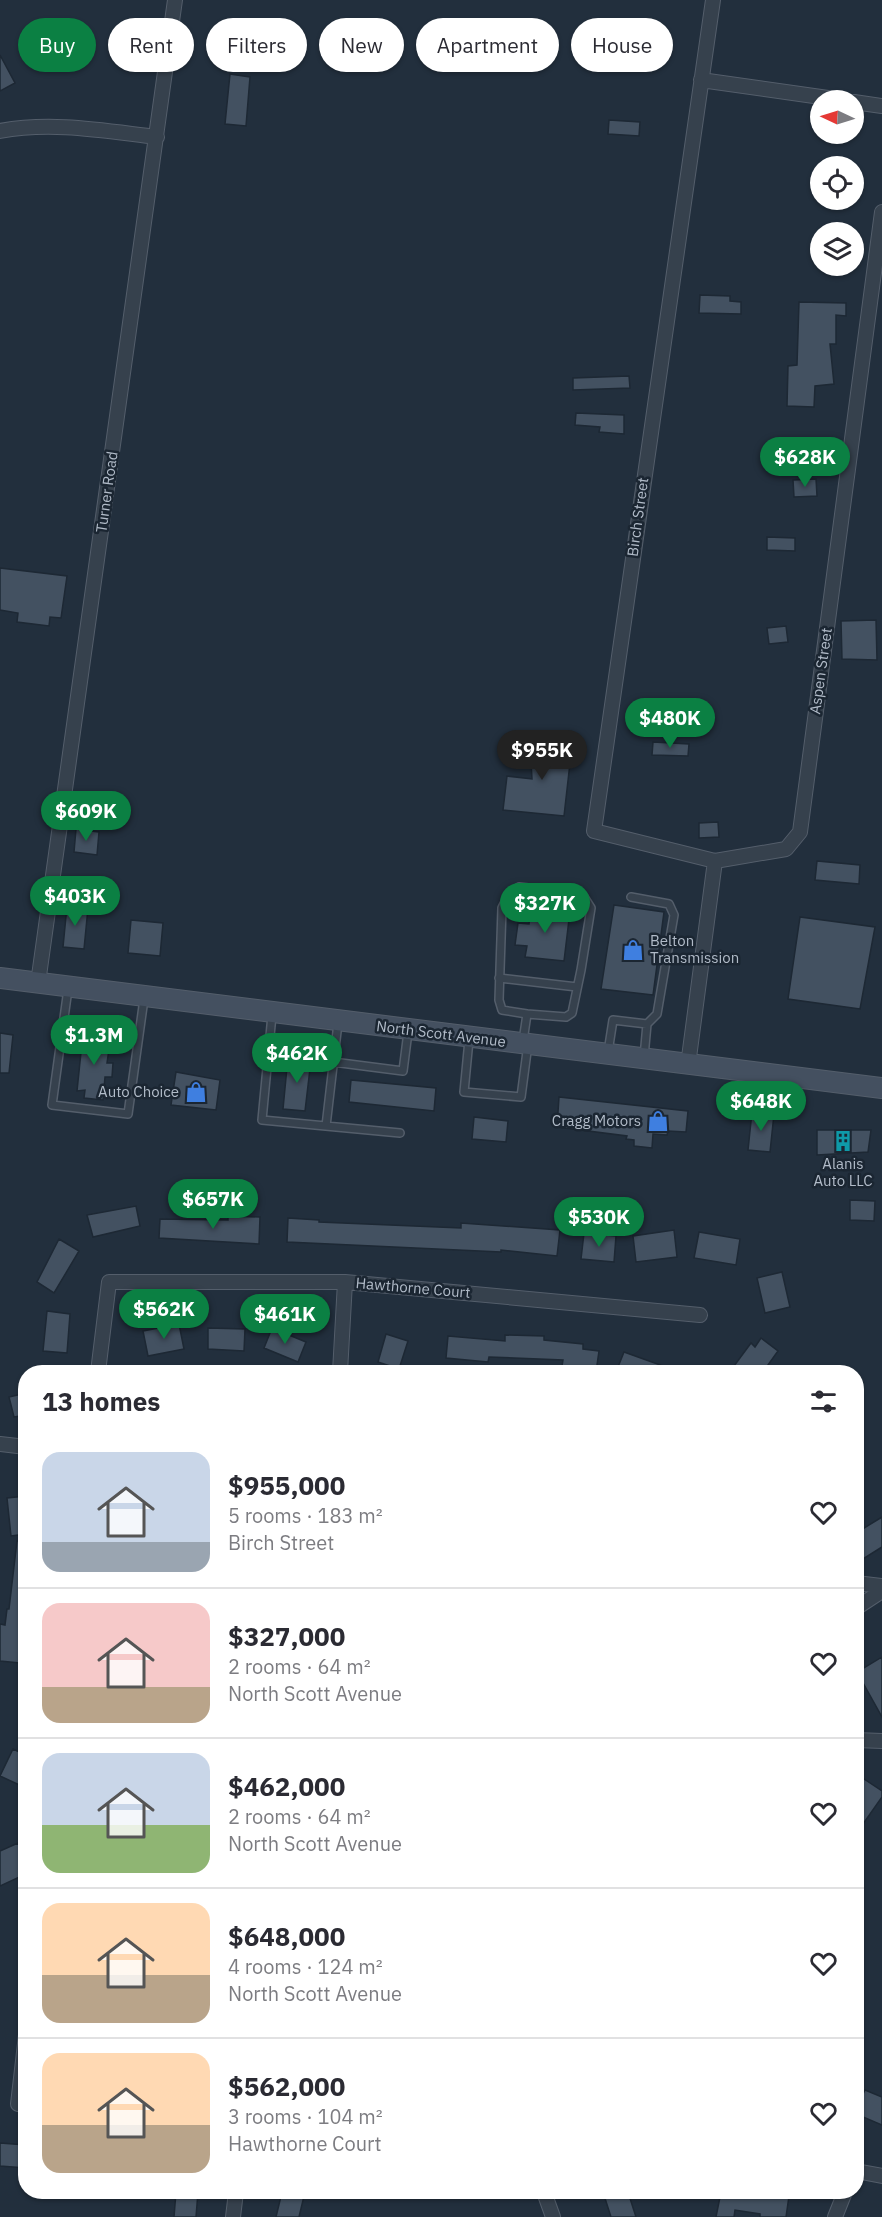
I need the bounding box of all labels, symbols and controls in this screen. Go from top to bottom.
chip: Buy [18,18,96,72]
chip: Rent [108,18,194,72]
chip: Filters [206,18,307,72]
chip: New [319,18,404,72]
chip: Apartment [416,18,559,72]
chip: House [571,18,673,72]
north arrow [810,90,864,144]
map controls [810,90,864,276]
button: locate [810,156,864,210]
button: layers [810,222,864,276]
pin: $628K [763,437,847,488]
text: $628K [774,443,836,470]
street label: Turner Road [91,450,122,534]
street label: Birch Street [623,476,652,558]
street label: Aspen Street [805,627,836,715]
pin: $480K [628,698,712,749]
text: $480K [639,704,701,731]
pin: $955K [500,730,584,781]
text: $955K [511,736,573,763]
pin: $609K [44,791,128,842]
text: $609K [55,797,117,824]
pin: $403K [33,876,117,927]
text: $403K [44,882,106,909]
pin: $327K [503,883,587,934]
text: $327K [514,889,576,916]
place label: Belton Transmission [650,931,739,967]
shop icon: Belton Transmission [621,938,645,962]
pin: $1.3M [52,1015,136,1066]
street label: North Scott Avenue [375,1016,507,1051]
text: $1.3M [65,1021,123,1048]
pin: $462K [255,1033,339,1084]
text: $462K [266,1039,328,1066]
shop icon: Auto Choice [184,1080,208,1104]
pin: $648K [719,1081,803,1132]
place label: Auto Choice [98,1082,179,1101]
text: $648K [730,1087,792,1114]
shop icon: Cragg Motors [646,1109,670,1133]
place label: Cragg Motors [552,1111,641,1130]
building icon: Alanis Auto LLC [831,1129,855,1153]
place label: Alanis Auto LLC [813,1154,873,1190]
pin: $657K [171,1179,255,1230]
text: $657K [182,1185,244,1212]
pin: $530K [557,1197,641,1248]
text: $530K [568,1203,630,1230]
street label: Hawthorne Court [355,1273,471,1302]
pin: $562K [122,1289,206,1340]
pin: $461K [243,1294,327,1345]
text: $562K [133,1295,195,1322]
text: $461K [254,1300,316,1327]
text: 13 homes [42,1384,160,1418]
icon: filters [807,1385,840,1418]
text: $955,000 [228,1468,345,1502]
icon: home [90,1476,162,1548]
icon: heart [807,1496,840,1529]
text: 5 rooms · 183 m² [228,1502,383,1529]
text: Birch Street [228,1529,334,1556]
text: $327,000 [228,1619,345,1653]
icon: home [90,1627,162,1699]
icon: heart [807,1647,840,1680]
text: 2 rooms · 64 m² [228,1653,371,1680]
text: North Scott Avenue [228,1680,402,1707]
text: $462,000 [228,1769,345,1803]
icon: home [90,1777,162,1849]
icon: heart [807,1797,840,1830]
text: 2 rooms · 64 m² [228,1803,371,1830]
text: North Scott Avenue [228,1830,402,1857]
text: $648,000 [228,1919,345,1953]
icon: home [90,1927,162,1999]
icon: heart [807,1947,840,1980]
text: 4 rooms · 124 m² [228,1953,383,1980]
text: North Scott Avenue [228,1980,402,2007]
text: $562,000 [228,2069,345,2103]
icon: home [90,2077,162,2149]
icon: heart [807,2097,840,2130]
text: 3 rooms · 104 m² [228,2103,383,2130]
text: Hawthorne Court [228,2130,382,2157]

